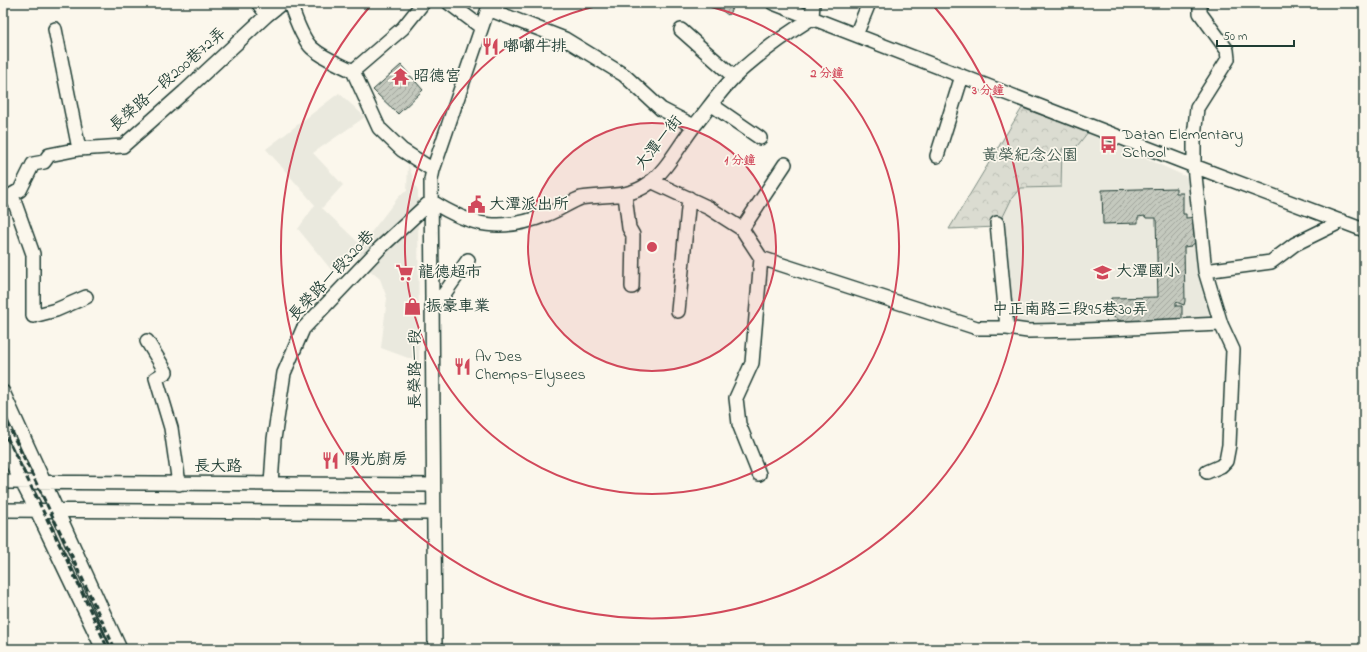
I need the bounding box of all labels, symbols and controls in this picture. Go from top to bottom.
street label: 長榮路一段200巷72弄 [104,22,232,138]
scale bar [1217,22,1294,48]
text: 50 m [1223,28,1247,46]
place label: 嘟嘟牛排 [503,35,567,59]
restaurant icon: 嘟嘟牛排 [480,37,500,57]
place label: 昭德宮 [413,65,461,89]
text: 2 分鐘 [810,65,843,83]
temple icon: 昭德宮 [390,67,410,87]
text: 3 分鐘 [971,82,1004,100]
street label: 大潭一街 [630,111,688,175]
place label: Datan Elementary School [1121,123,1243,165]
bus stop icon: Datan Elementary School [1099,134,1119,154]
park label: 黃榮紀念公園 [982,144,1078,168]
text: 1 分鐘 [725,152,755,170]
place label: 大潭派出所 [489,193,569,217]
public building icon: 大潭派出所 [466,195,486,215]
street label: 長榮路一段320巷 [283,225,381,327]
centre of rings [645,240,659,254]
place label: 大潭國小 [1116,260,1180,284]
place label: 龍德超市 [418,261,482,285]
school or university icon: 大潭國小 [1093,262,1113,282]
supermarket icon: 龍德超市 [395,263,415,283]
place label: 振豪車業 [426,295,490,319]
shop icon: 振豪車業 [403,297,423,317]
street label: 中正南路三段95巷30弄 [992,298,1148,322]
street label: 長榮路一段 [404,329,428,409]
place label: Av Des Chemps-Elysees [475,345,586,387]
restaurant icon: Av Des Chemps-Elysees [452,356,472,376]
place label: 陽光廚房 [344,448,408,472]
restaurant icon: 陽光廚房 [321,450,341,470]
street label: 長大路 [194,455,242,479]

